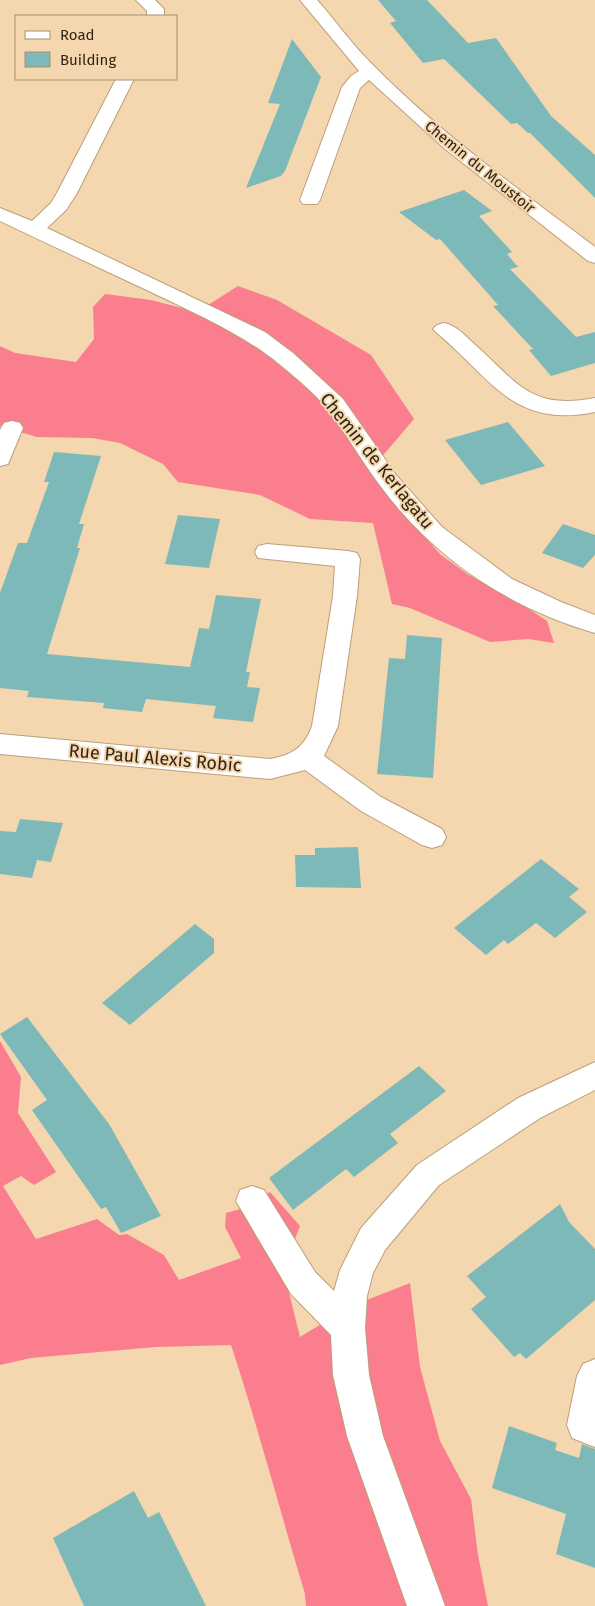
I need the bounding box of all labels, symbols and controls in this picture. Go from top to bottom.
legend [15,15,178,80]
text: Road [60,26,95,44]
text: Building [60,51,116,69]
street label: Chemin du Moustoir [421,117,539,217]
street label: Chemin de Kerlagatu [315,388,439,534]
street label: Rue Paul Alexis Robic [68,739,243,777]

